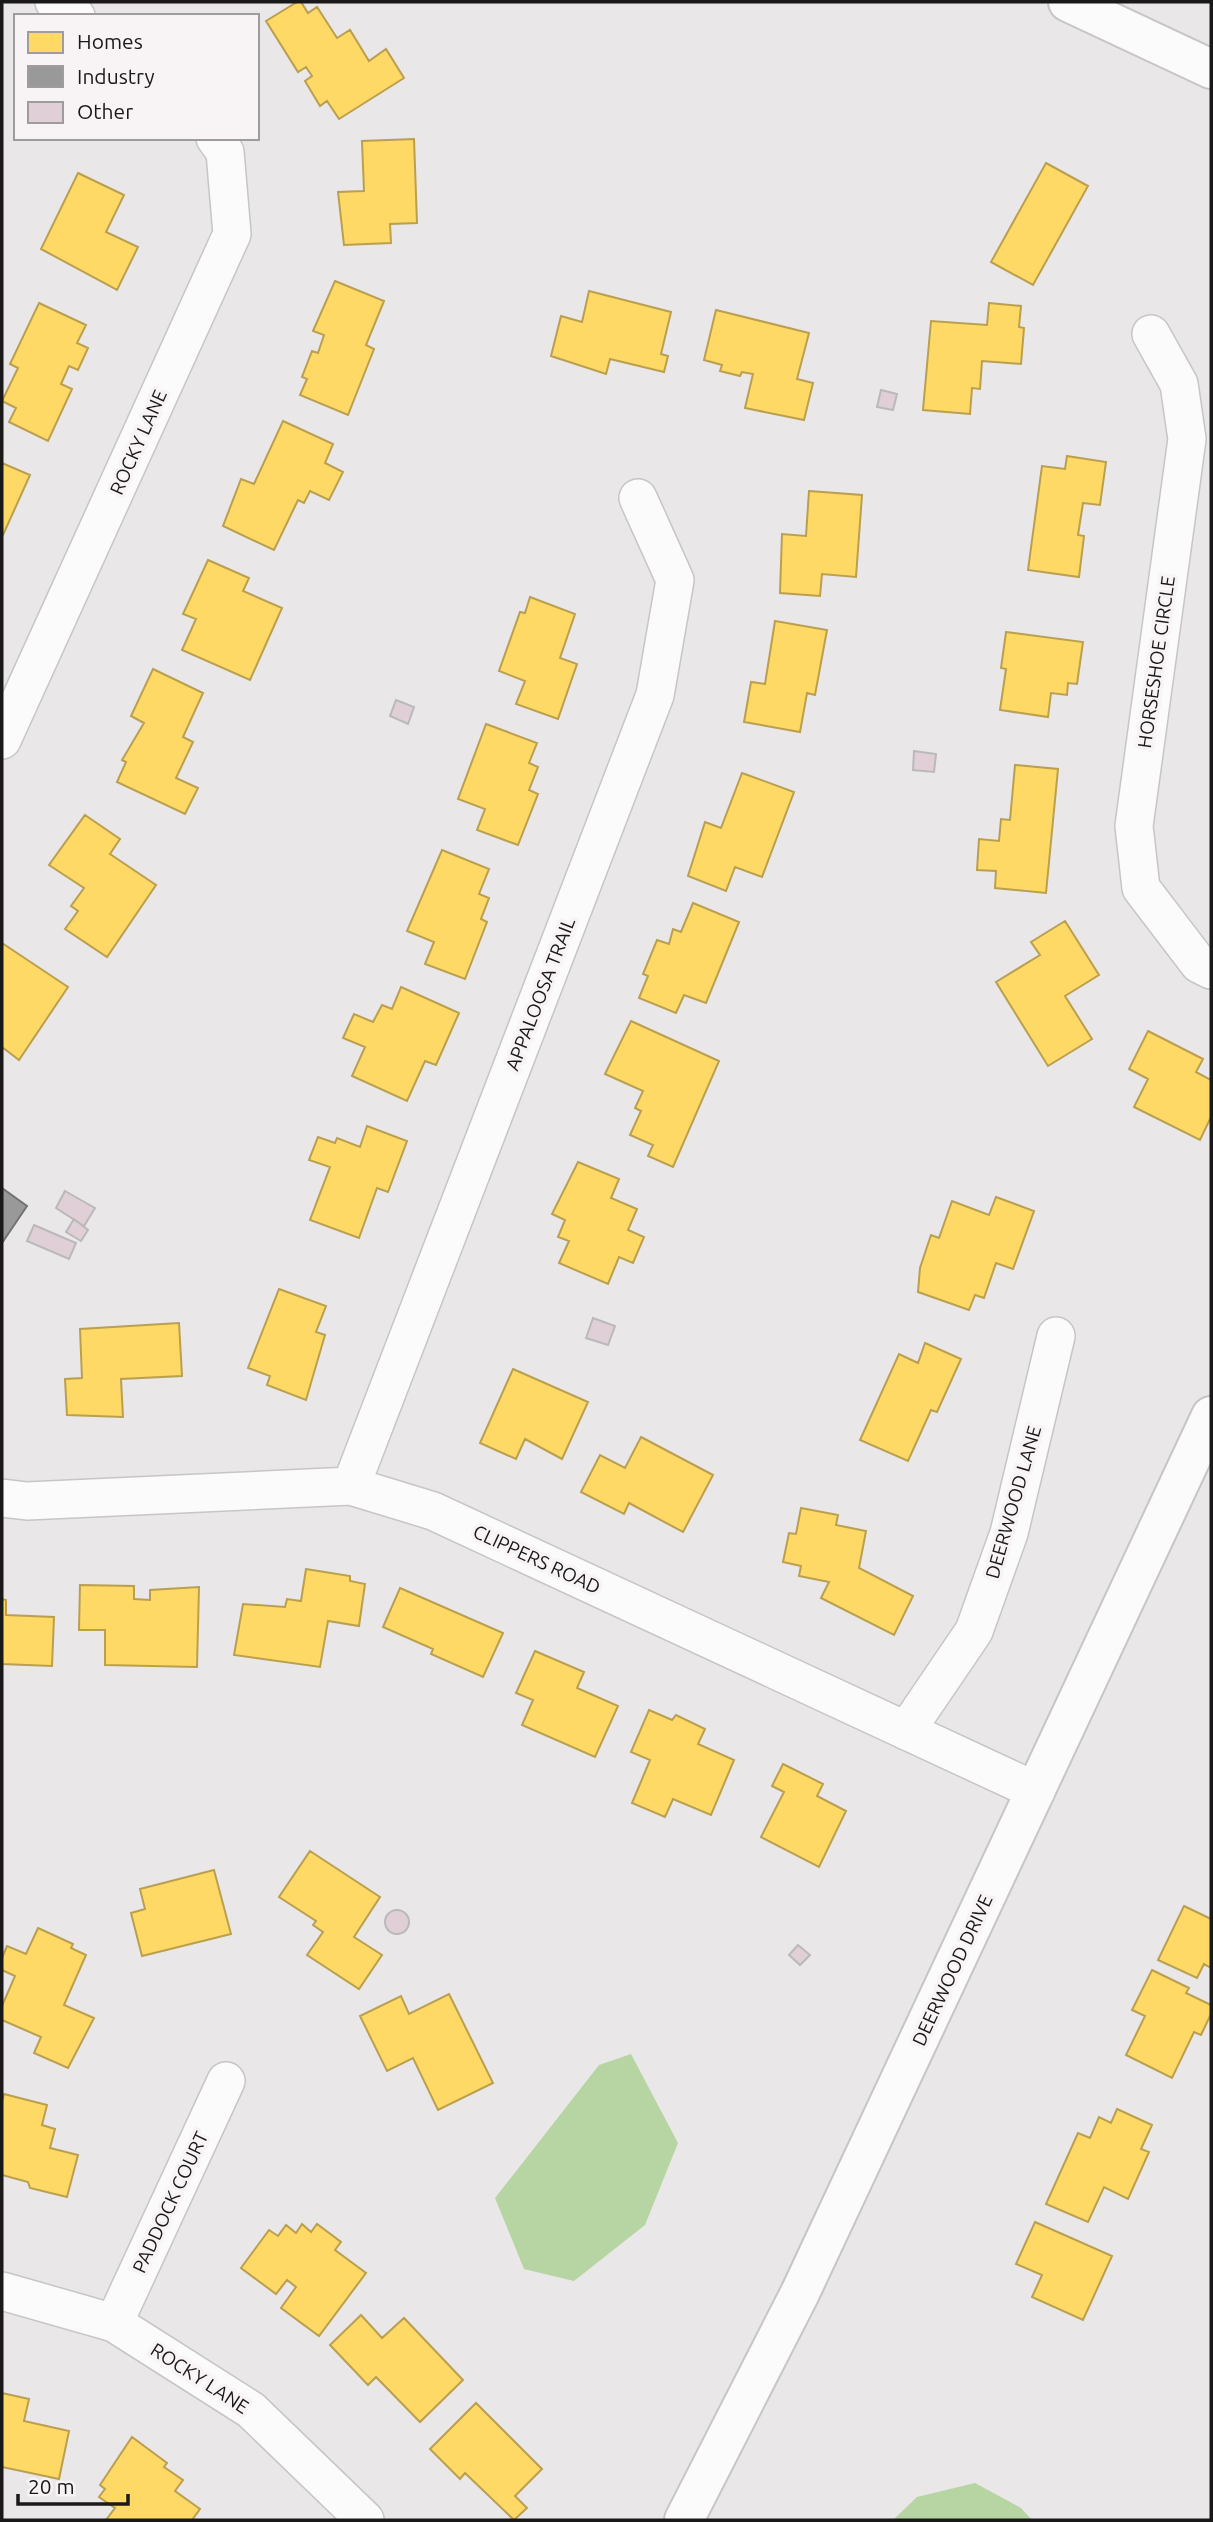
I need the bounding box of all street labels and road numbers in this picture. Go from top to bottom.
street label: ROCKY LANE [105,386,171,498]
street label: HORSESHOE CIRCLE [1133,575,1179,749]
street label: APPALOOSA TRAIL [501,914,579,1073]
street label: DEERWOOD LANE [981,1423,1045,1581]
street label: CLIPPERS ROAD [470,1520,604,1598]
street label: DEERWOOD DRIVE [907,1891,997,2049]
street label: PADDOCK COURT [128,2127,213,2276]
street label: ROCKY LANE [147,2338,253,2418]

